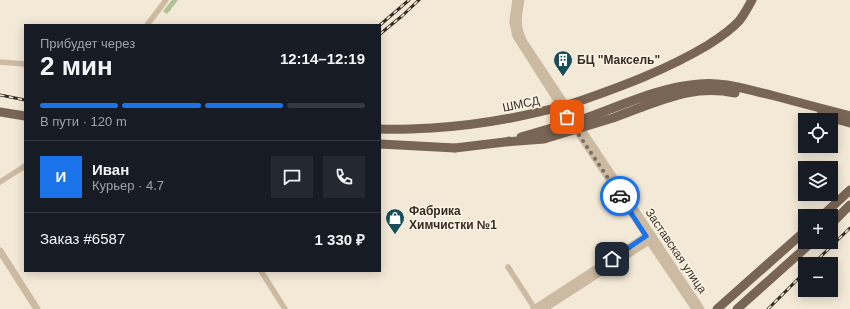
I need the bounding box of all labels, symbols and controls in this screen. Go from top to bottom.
text: Прибудет через [40,36,135,51]
building icon: БЦ "Максель" [552,49,574,77]
text: 12:14–12:19 [280,50,365,67]
text: 2 мин [40,51,113,81]
place label: БЦ "Максель" [577,53,660,67]
street label: ШМСД [501,93,541,115]
pin [550,100,584,134]
icon: bag [556,106,578,128]
map controls [798,113,838,297]
button: locate [798,113,838,153]
text: В пути · 120 m [40,114,127,129]
button: chat [271,156,313,198]
button: phone [323,156,365,198]
text: Иван [92,161,129,178]
button: layers [798,161,838,201]
text: И [56,168,66,185]
courier [600,176,640,216]
text: Курьер · 4.7 [92,178,164,193]
icon: car [609,185,631,207]
place label: Фабрика Химчистки №1 [409,204,497,232]
street label: Заставская улица [642,206,710,296]
shop icon: Фабрика Химчистки №1 [384,207,406,235]
button: + [798,209,838,249]
text: Заказ #6587 [40,230,125,247]
text: 1 330 ₽ [315,231,365,248]
pin [595,242,629,276]
icon: home [601,248,623,270]
button: − [798,257,838,297]

